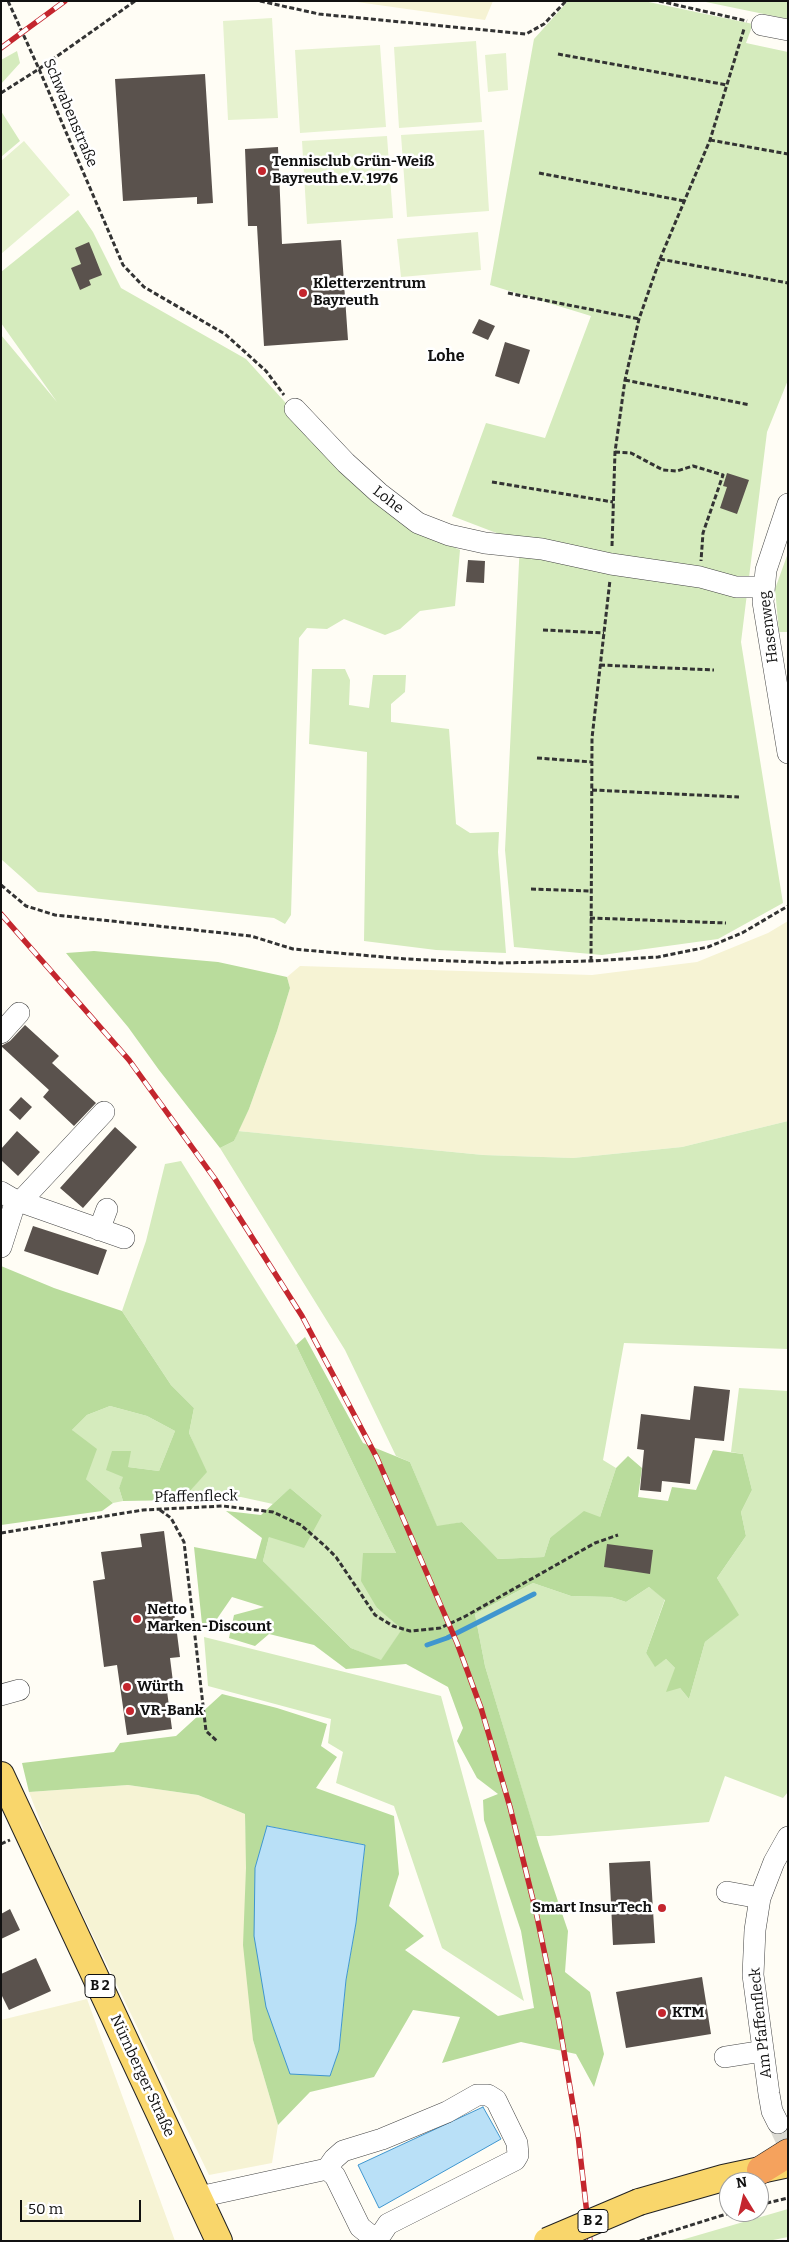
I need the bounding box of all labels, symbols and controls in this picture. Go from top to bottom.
street label: Schwabenstraße [39,56,101,170]
place label: Tennisclub Grün-Weiß Bayreuth e.V. 1976 [272,153,434,188]
marker: Tennisclub Grün-Weiß Bayreuth e.V. 1976 [256,165,268,177]
place label: Kletterzentrum Bayreuth [313,275,426,310]
marker: Kletterzentrum Bayreuth [297,287,309,299]
district label: Lohe [428,347,464,367]
street label: Lohe [369,482,407,518]
street label: Hasenweg [756,590,782,664]
street label: Pfaffenfleck [154,1487,238,1507]
place label: Netto Marken-Discount [147,1601,272,1636]
marker: Netto Marken-Discount [131,1613,143,1625]
place label: Würth [137,1678,184,1696]
marker: Würth [121,1681,133,1693]
place label: VR-Bank [140,1702,204,1720]
marker: VR-Bank [124,1705,136,1717]
place label: Smart InsurTech [532,1899,652,1917]
marker: Smart InsurTech [656,1902,668,1914]
street label: Am Pfaffenfleck [746,1967,776,2079]
road number: B 2 [85,1974,115,1998]
place label: KTM [672,2004,704,2022]
marker: KTM [656,2007,668,2019]
street label: Nürnberger Straße [106,2012,178,2140]
north arrow [719,2172,769,2222]
text: N [735,2173,748,2192]
scale bar [22,2190,144,2222]
text: 50 m [28,2200,63,2218]
road number: B 2 [578,2210,608,2232]

